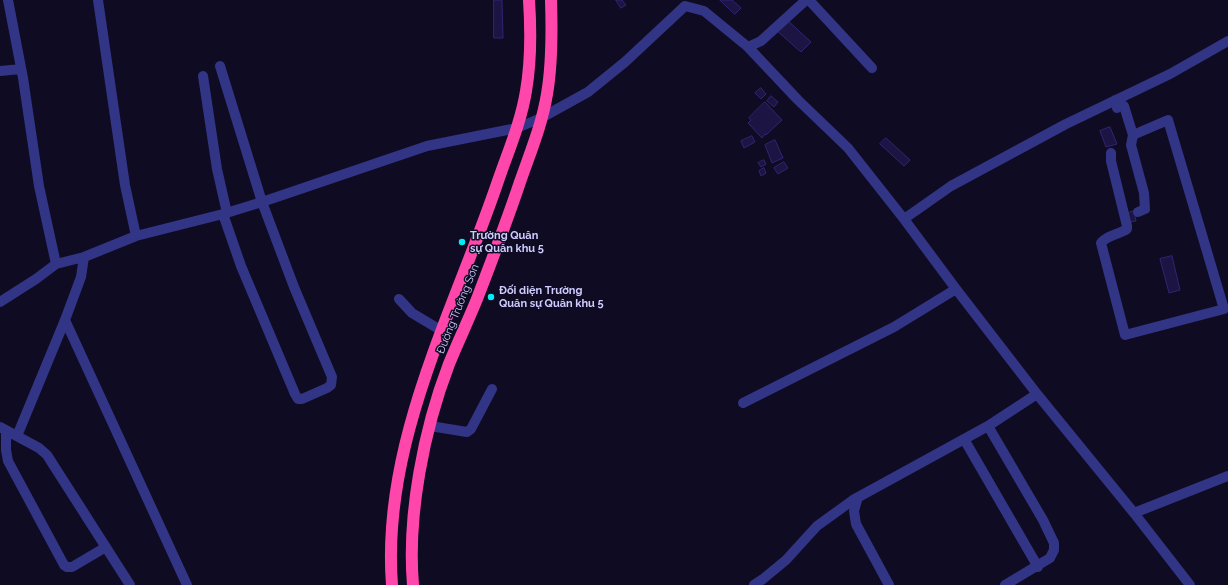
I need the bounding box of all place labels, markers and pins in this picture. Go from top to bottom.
place label: Trường Quân sự Quân khu 5 [470,229,544,255]
marker: Trường Quân sự Quân khu 5 [457,237,467,247]
place label: Đối diện Trường Quân sự Quân khu 5 [499,284,604,310]
marker: Đối diện Trường Quân sự Quân khu 5 [486,292,496,302]

